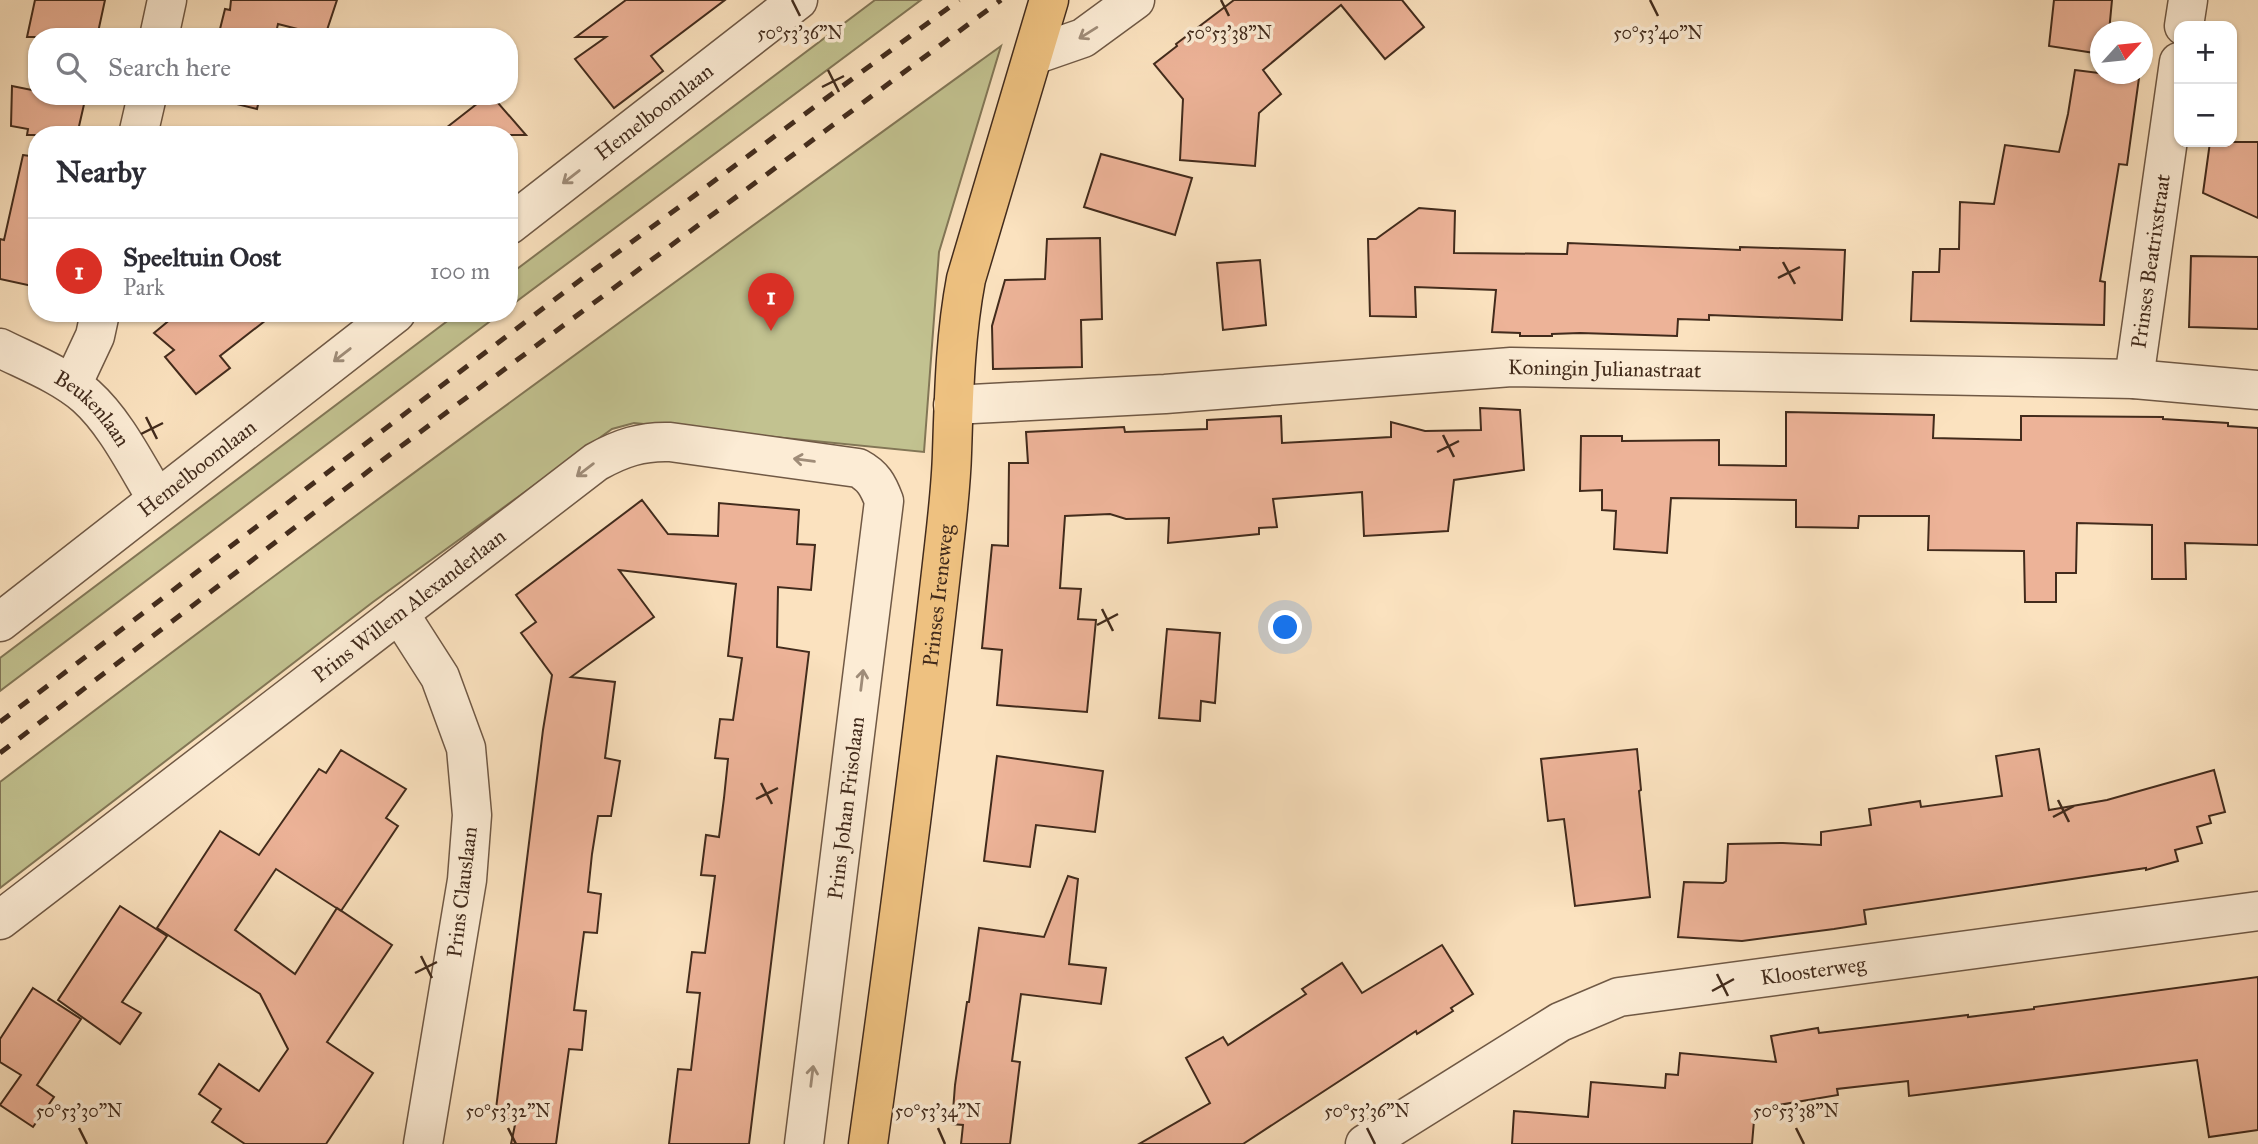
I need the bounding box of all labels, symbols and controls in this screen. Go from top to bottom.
north arrow [2090,21,2153,84]
map controls [2174,21,2237,147]
button: + [2174,21,2237,84]
text: 50°53'36"N [757,22,843,44]
text: 50°53'38"N [1186,22,1272,44]
text: 50°53'40"N [1613,22,1703,44]
one-way arrow [1078,27,1098,41]
search box [28,28,518,105]
icon: search [52,48,90,86]
text: Search here [108,51,231,83]
street label: Hemelboomlaan [590,58,719,166]
button: − [2174,84,2237,147]
text: Nearby [56,154,146,190]
one-way arrow [562,170,580,185]
street label: Prinses Beatrixstraat [2126,172,2176,350]
text: Speeltuin Oost [123,241,281,273]
text: 1 [74,257,84,285]
text: 100 m [430,257,490,285]
text: Park [123,273,165,301]
pin: 1 [748,273,794,331]
one-way arrow [334,348,352,363]
street label: Koningin Julianastraat [1508,354,1702,384]
street label: Beukenlaan [50,364,136,452]
street label: Hemelboomlaan [133,414,261,522]
one-way arrow [793,454,816,467]
one-way arrow [577,463,595,478]
street label: Prins Willem Alexanderlaan [307,523,511,688]
street label: Prinses Ireneweg [917,523,959,668]
your location [1268,610,1302,644]
one-way arrow [855,670,868,692]
street label: Prins Johan Frisolaan [822,715,870,901]
street label: Prins Clauslaan [441,825,483,959]
street label: Kloosterweg [1759,951,1868,991]
one-way arrow [806,1065,819,1088]
text: 50°53'30"N [36,1100,122,1122]
text: 50°53'32"N [465,1100,551,1122]
text: 50°53'34"N [895,1100,981,1122]
text: 50°53'36"N [1324,1100,1410,1122]
text: 50°53'38"N [1753,1100,1839,1122]

